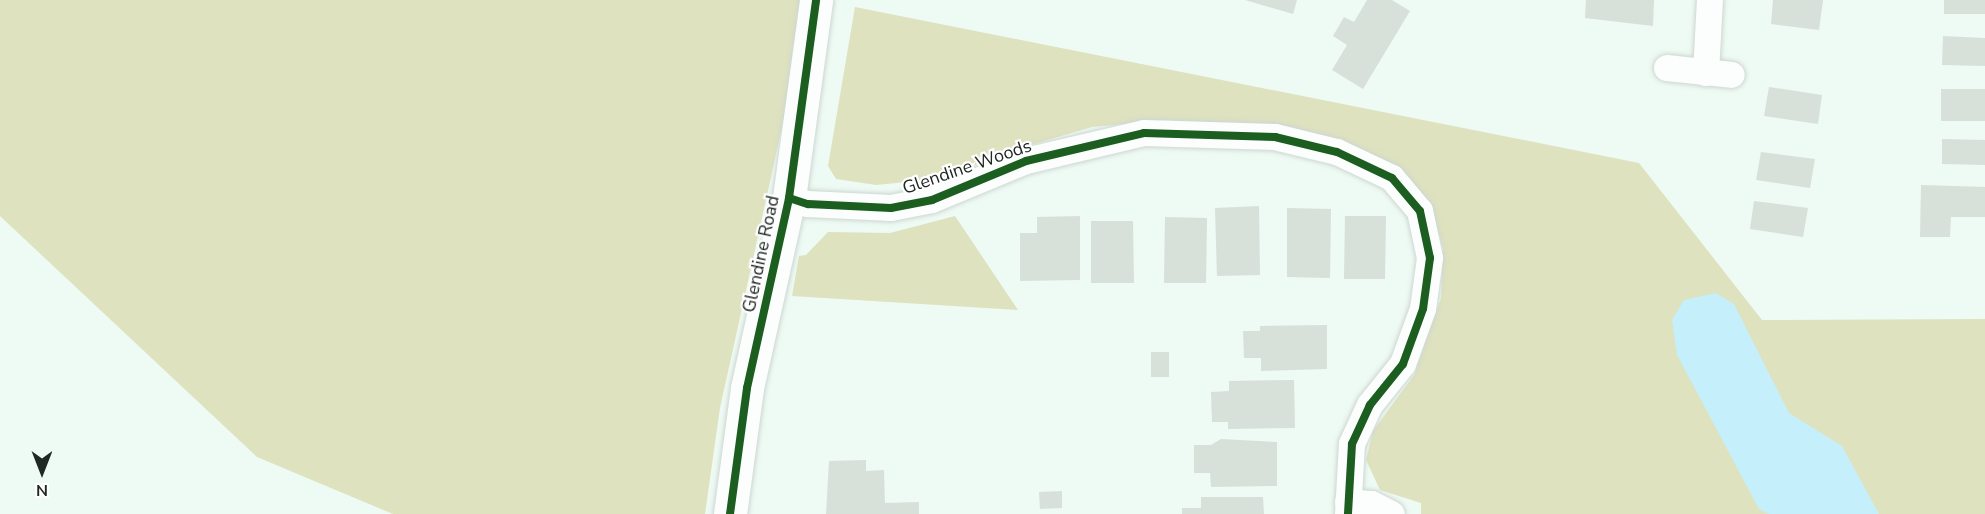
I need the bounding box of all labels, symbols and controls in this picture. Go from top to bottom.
street label: Glendine Woods [900,135,1034,199]
street label: Glendine Road [738,194,784,314]
north arrow [12,442,72,502]
text: N [36,479,48,501]

